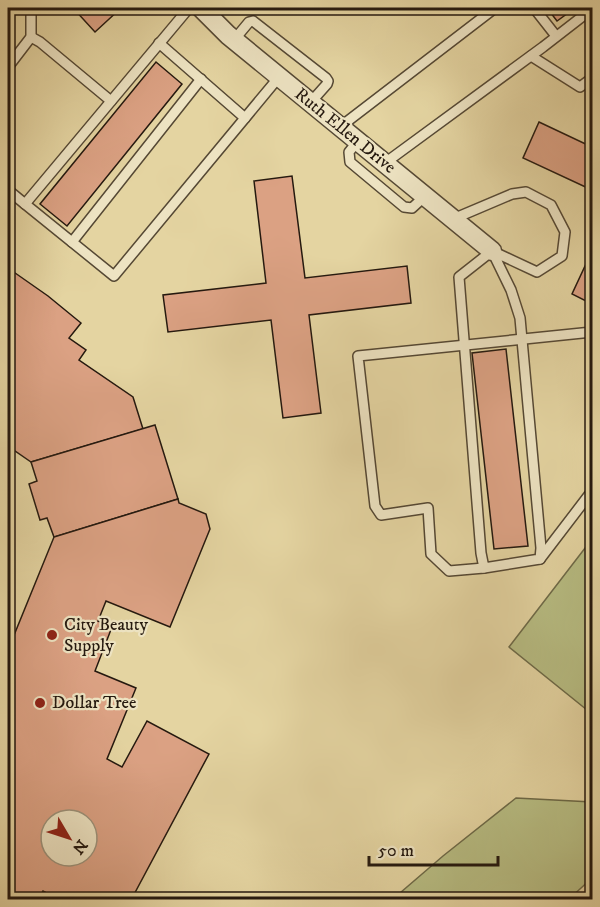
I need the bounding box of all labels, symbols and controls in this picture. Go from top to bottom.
street label: Ruth Ellen Drive [290,83,400,179]
place label: City Beauty Supply [64,614,149,657]
marker: City Beauty Supply [45,628,59,642]
place label: Dollar Tree [52,692,137,714]
marker: Dollar Tree [33,696,47,710]
north arrow [39,808,99,868]
scale bar [369,829,498,867]
text: N [68,835,92,858]
text: 50 m [378,840,414,862]

